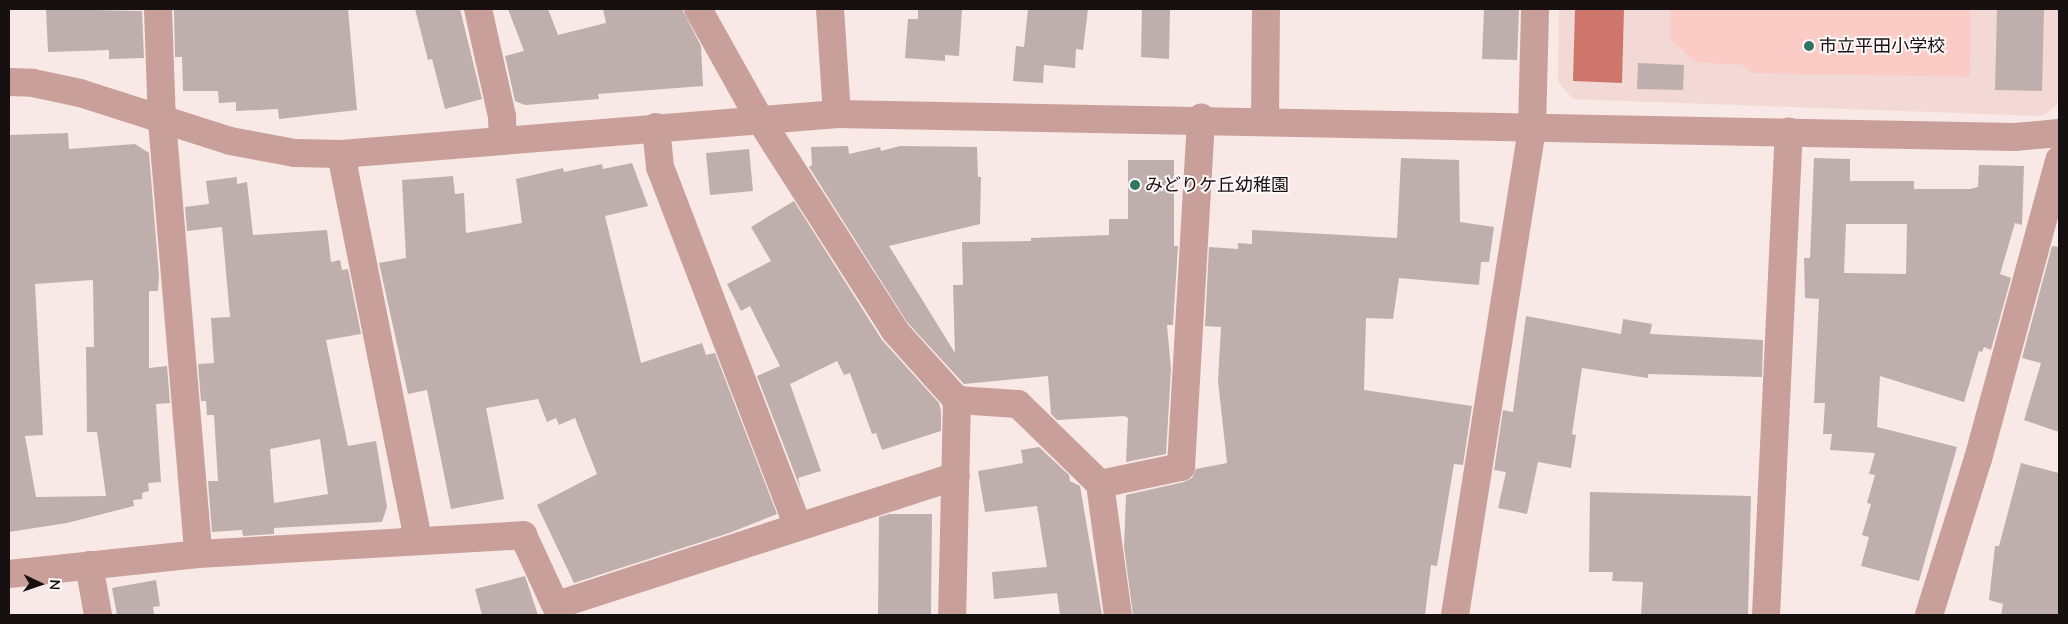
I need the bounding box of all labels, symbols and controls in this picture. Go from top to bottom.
place label: 市立平田小学校 [1819,35,1945,57]
marker: 市立平田小学校 [1803,40,1815,52]
place label: みどりケ丘幼稚園 [1145,174,1289,196]
marker: みどりケ丘幼稚園 [1129,179,1141,191]
north arrow [15,559,65,609]
text: N [46,579,64,591]

